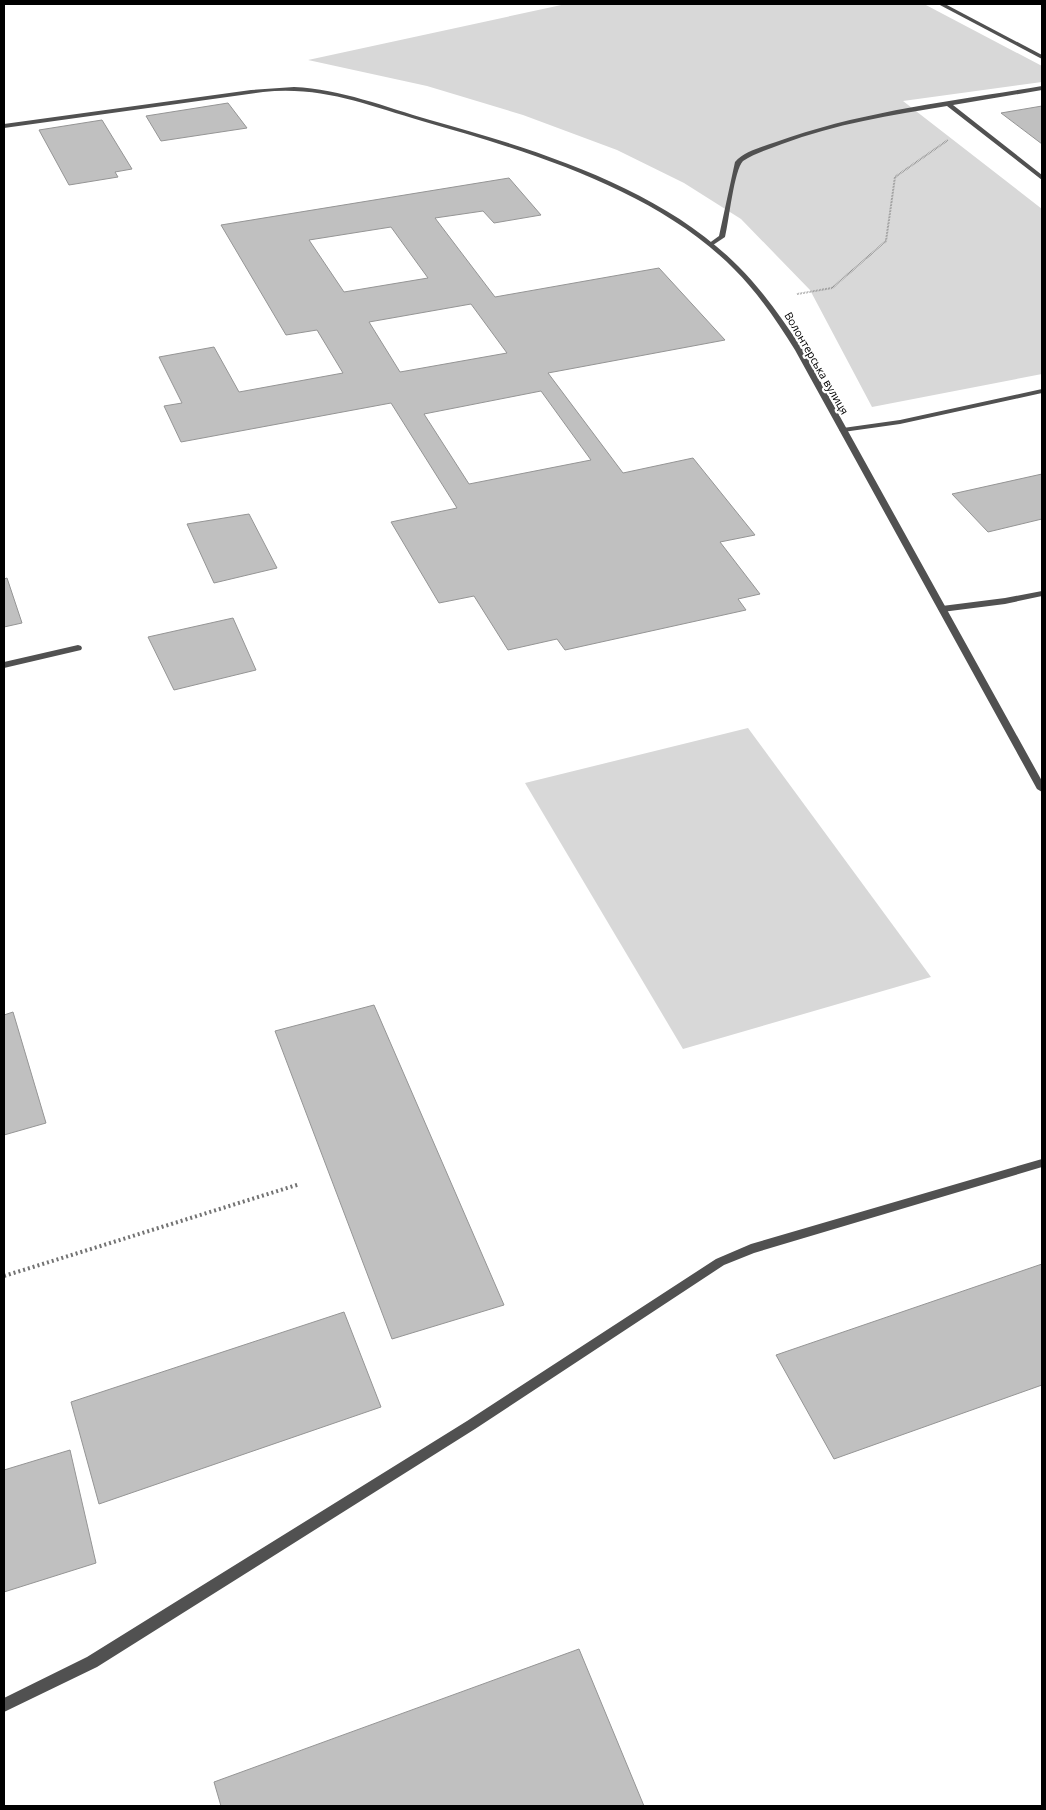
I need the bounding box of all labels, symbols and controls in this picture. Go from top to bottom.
street label: Волонтерська вулиця [781,309,853,417]

